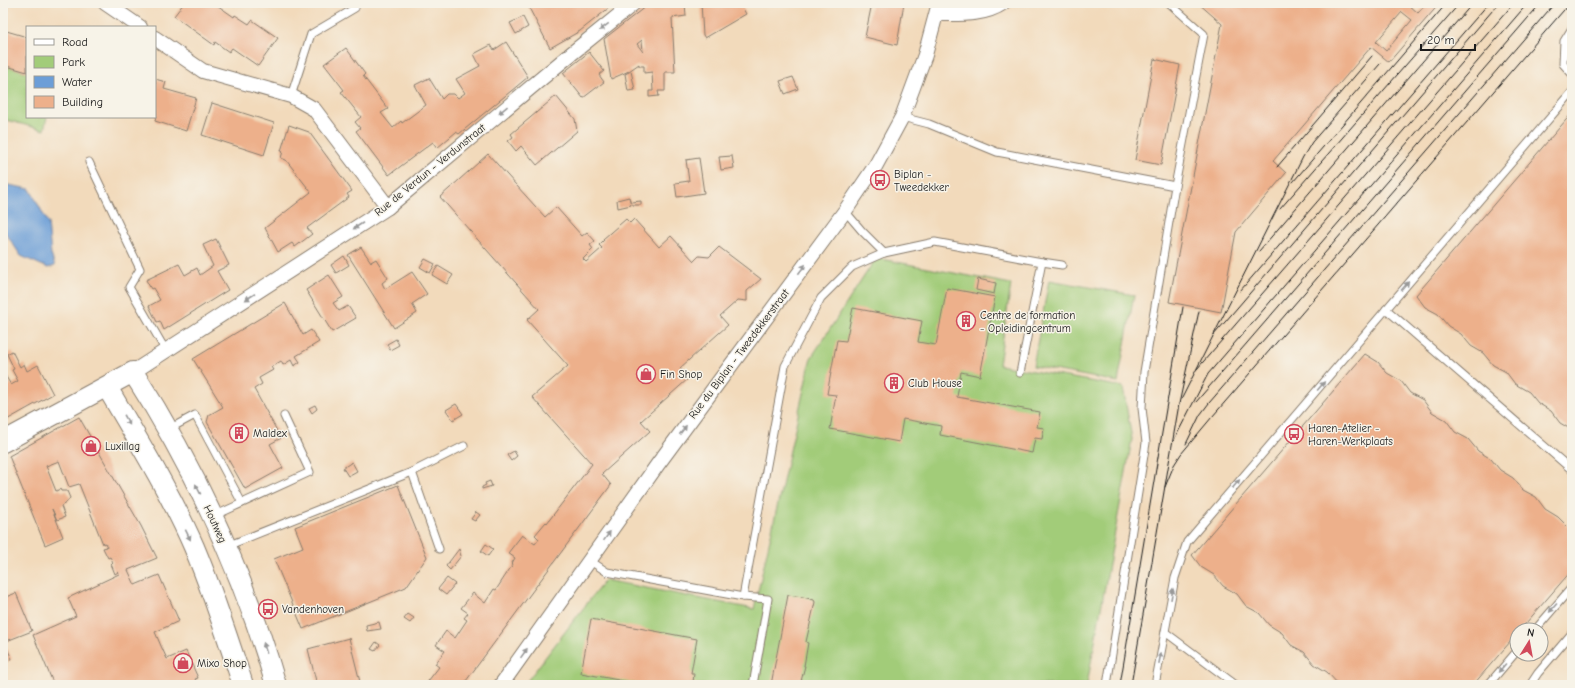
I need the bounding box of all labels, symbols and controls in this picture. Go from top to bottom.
one-way arrow [598,23,609,32]
legend [26,26,156,118]
scale bar [1421,26,1475,52]
text: 20 m [1427,33,1455,47]
text: Road [62,35,88,49]
text: Park [62,55,85,69]
text: Water [62,75,92,89]
text: Building [62,95,103,109]
one-way arrow [498,105,509,114]
street label: Rue de Verdun - Verdunstraat [372,121,489,219]
place label: Biplan - Tweedekker [894,168,949,194]
bus stop icon: Biplan - Tweedekker [869,169,891,191]
one-way arrow [353,222,363,230]
one-way arrow [797,264,806,275]
one-way arrow [1401,281,1410,292]
street label: Rue du Biplan - Tweedekkerstraat [686,286,792,421]
one-way arrow [244,293,255,301]
place label: Centre de formation - Opleidingcentrum [980,309,1075,335]
building icon: Centre de formation - Opleidingcentrum [955,310,977,332]
shop icon: Fin Shop [635,363,657,385]
place label: Fin Shop [660,368,702,381]
building icon: Club House [883,372,905,394]
place label: Club House [908,377,962,390]
one-way arrow [1317,380,1326,391]
one-way arrow [123,415,130,426]
building icon: Maldex [228,422,250,444]
place label: Haren-Atelier - Haren-Werkplaats [1308,422,1393,448]
bus stop icon: Haren-Atelier - Haren-Werkplaats [1283,423,1305,445]
one-way arrow [678,425,686,435]
place label: Maldex [253,427,288,440]
shop icon: Luxillag [80,435,102,457]
place label: Luxillag [105,440,140,453]
one-way arrow [1232,478,1241,489]
one-way arrow [195,484,201,495]
street label: Houtweg [201,503,229,545]
one-way arrow [185,529,191,541]
one-way arrow [603,530,611,541]
one-way arrow [1169,587,1175,600]
bus stop icon: Vandenhoven [257,598,279,620]
place label: Vandenhoven [282,603,344,616]
one-way arrow [1549,603,1558,614]
north arrow [1509,622,1549,662]
text: N [1526,626,1536,640]
one-way arrow [262,641,268,653]
one-way arrow [520,648,528,658]
shop icon: Mixo Shop [172,652,194,674]
one-way arrow [1157,652,1163,665]
place label: Mixo Shop [197,657,247,670]
one-way arrow [1498,663,1507,673]

